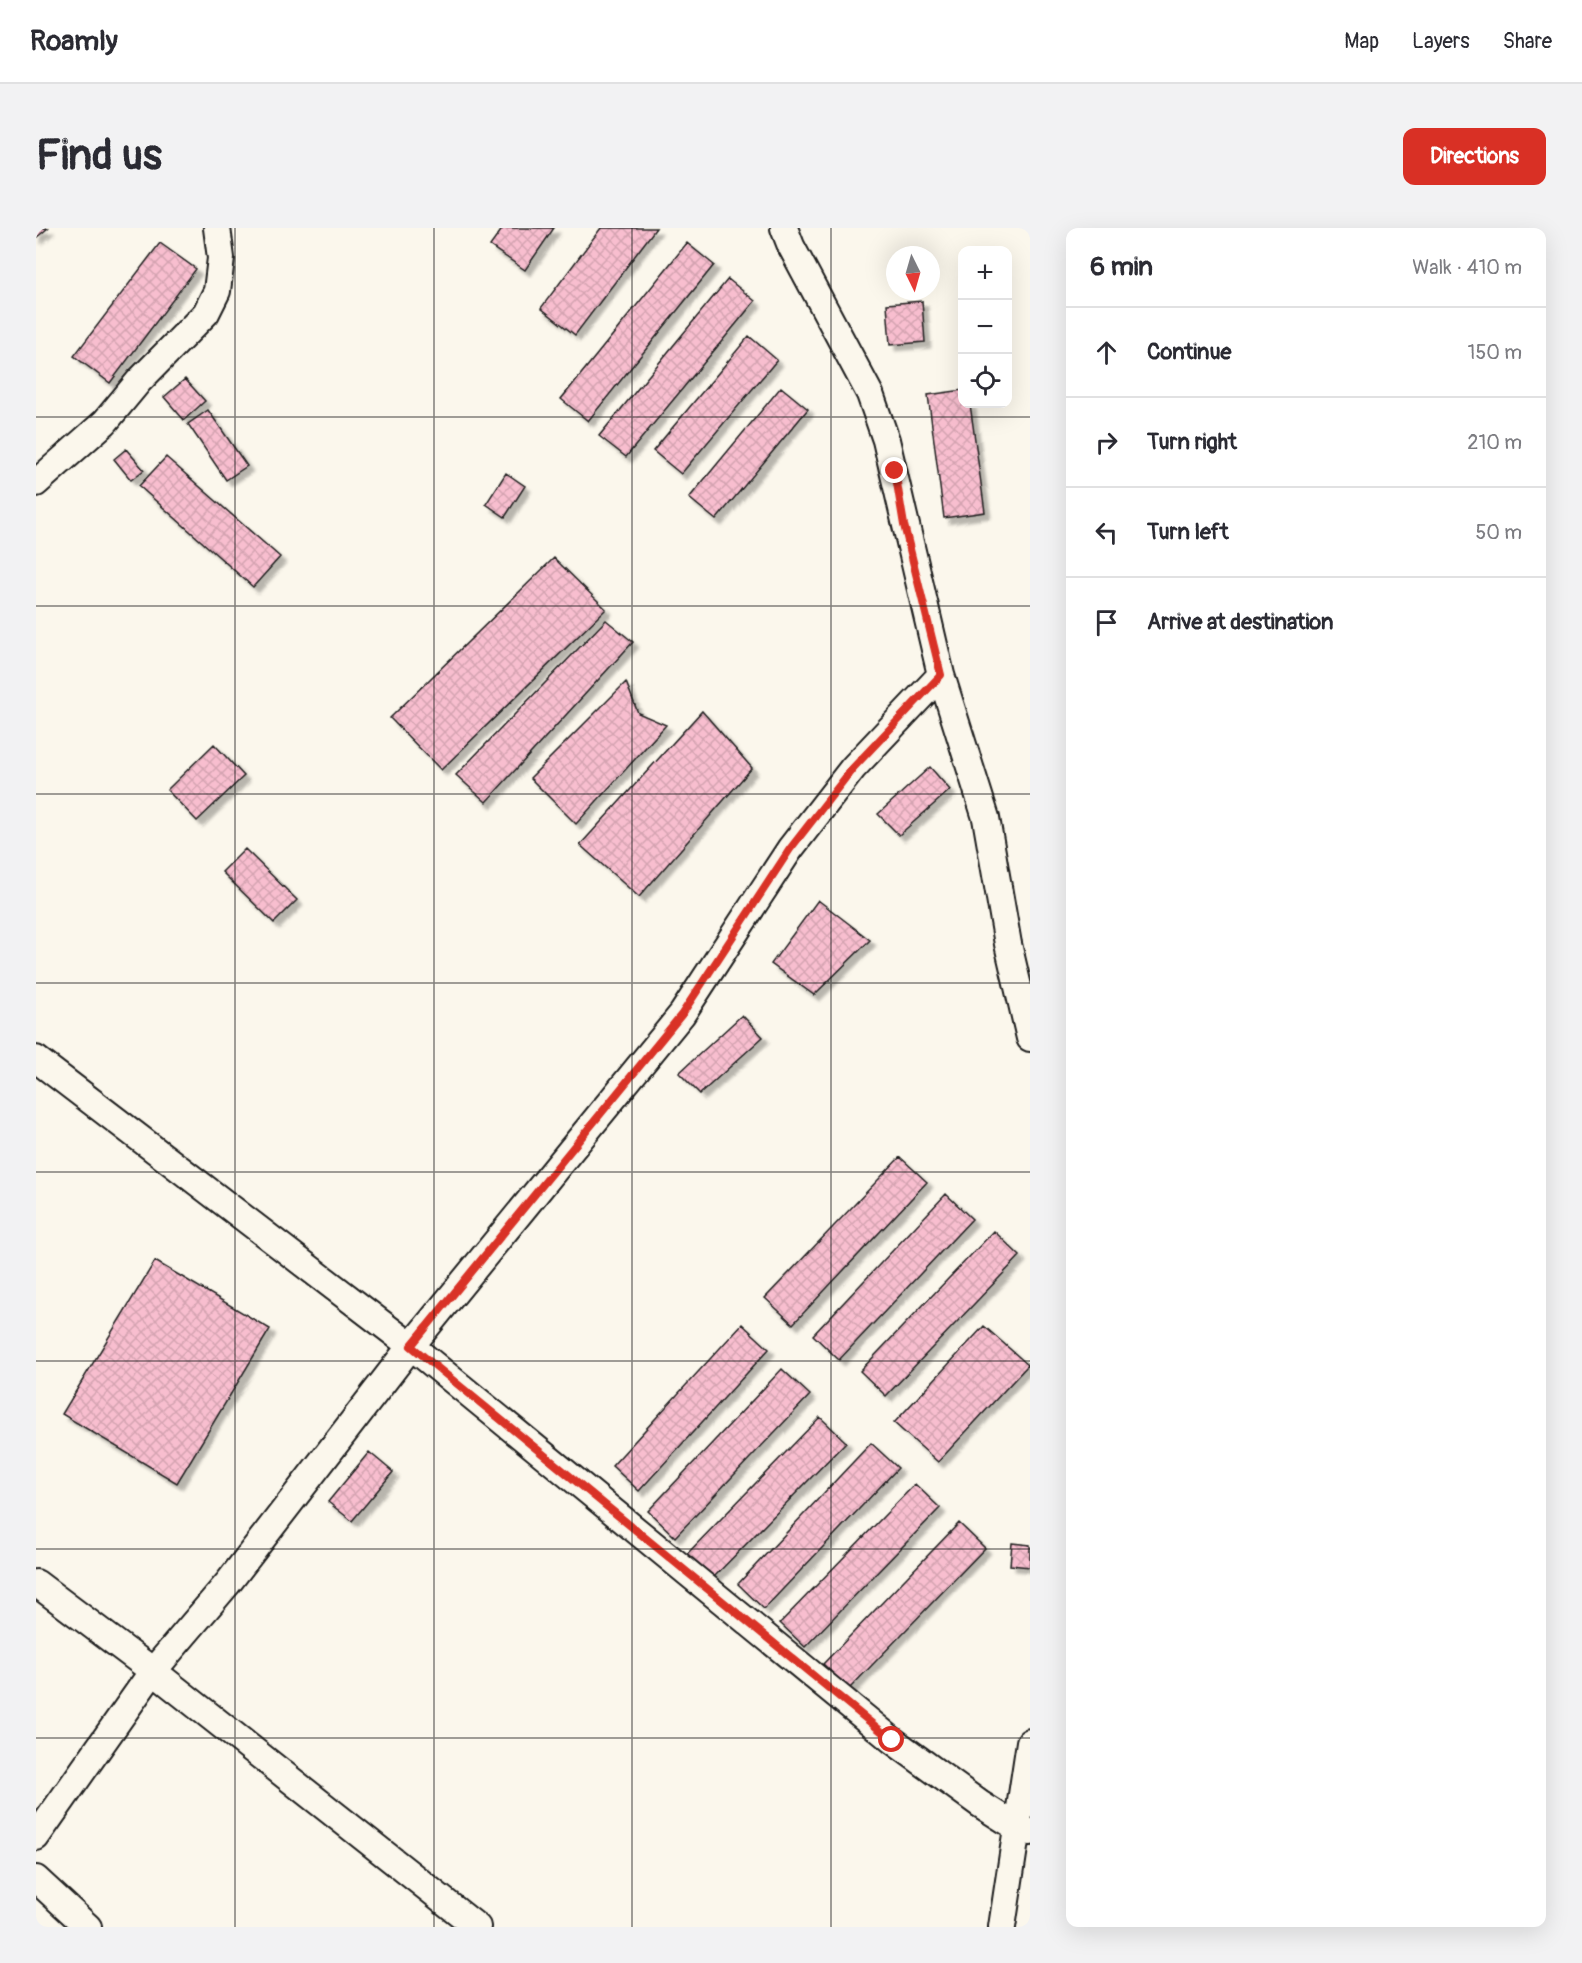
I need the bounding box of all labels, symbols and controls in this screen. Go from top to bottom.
text: Roamly [30,24,118,59]
text: Map [1344,28,1379,55]
text: Layers [1412,28,1470,55]
text: Share [1503,28,1552,55]
button: Directions [1403,128,1546,185]
text: Find us [36,130,162,182]
north arrow [886,246,940,300]
map controls [958,246,1012,408]
button: + [958,246,1012,300]
text: 6 min [1090,251,1153,283]
text: Walk · 410 m [1412,255,1522,280]
button: − [958,300,1012,354]
icon: ahead [1090,336,1123,369]
text: Continue [1147,338,1231,366]
text: 150 m [1468,340,1522,365]
button: locate [958,354,1012,408]
icon: right [1090,426,1123,459]
text: Turn right [1147,428,1237,456]
text: 210 m [1467,430,1522,455]
route end [881,457,907,483]
icon: left [1090,516,1123,549]
text: Turn left [1147,518,1229,546]
text: 50 m [1475,520,1522,545]
icon: arrive [1090,606,1123,639]
text: Arrive at destination [1147,608,1333,636]
route start [878,1726,904,1752]

